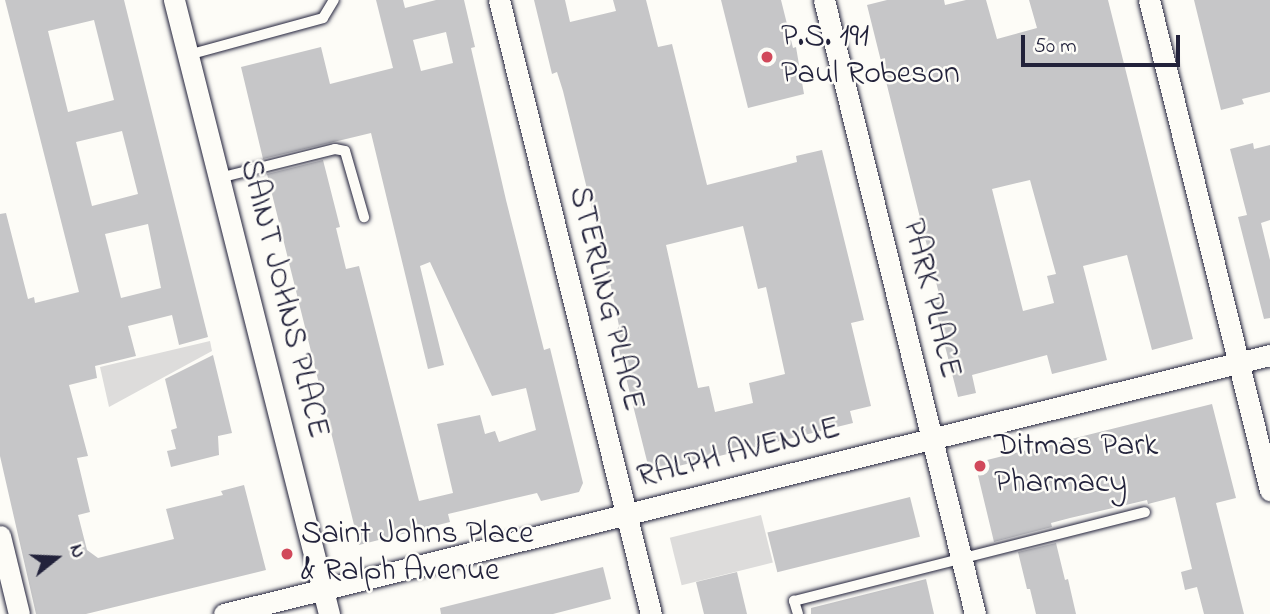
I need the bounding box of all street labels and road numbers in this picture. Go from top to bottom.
street label: SAINT JOHNS PLACE [230,156,336,442]
street label: STERLING PLACE [559,183,651,415]
street label: PARK PLACE [892,215,968,383]
street label: RALPH AVENUE [634,410,844,498]

